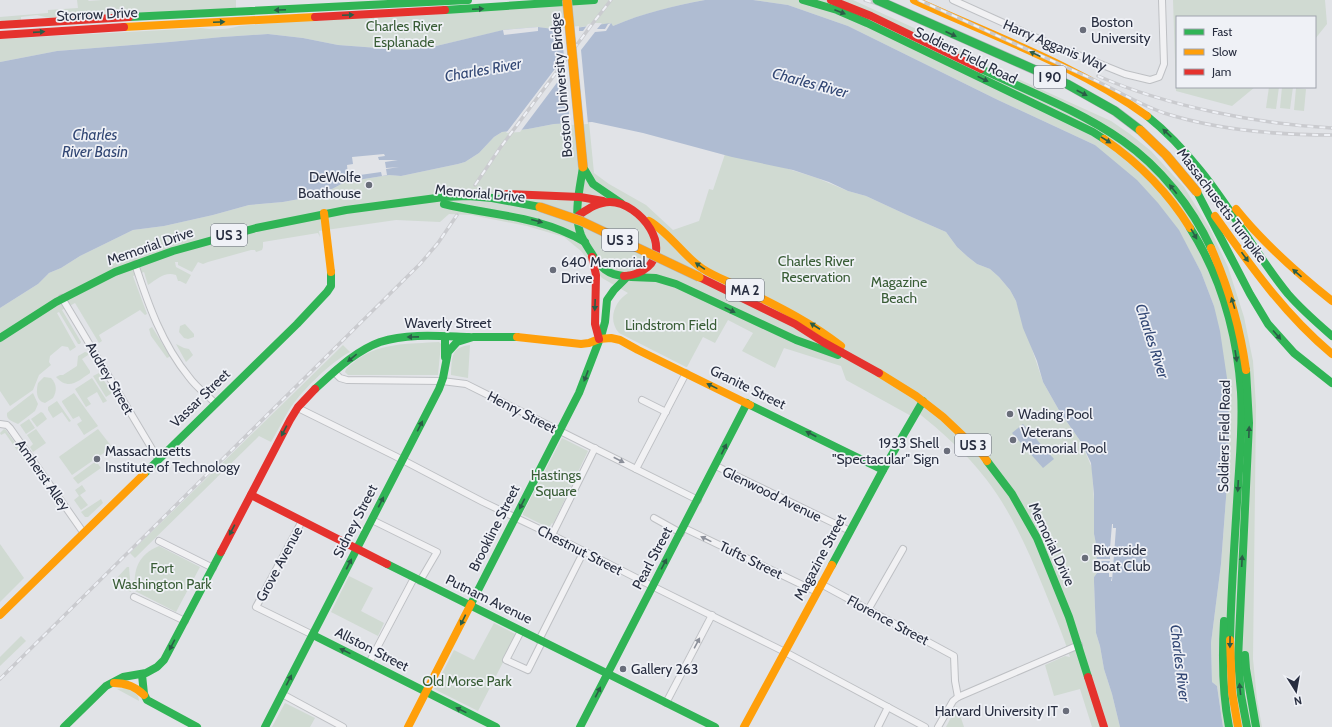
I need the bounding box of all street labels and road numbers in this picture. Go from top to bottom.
street label: Storrow Drive [56,3,138,25]
street label: Boston University Bridge [546,12,576,158]
street label: Harry Agganis Way [1001,15,1109,75]
street label: Soldiers Field Road [912,22,1020,88]
road number: I 90 [1034,66,1066,88]
street label: Massachusetts Turnpike [1173,144,1271,266]
street label: Memorial Drive [434,180,526,206]
street label: Memorial Drive [104,223,196,269]
road number: US 3 [211,224,247,246]
road number: US 3 [602,229,638,251]
road number: MA 2 [726,279,764,301]
street label: Waverly Street [405,314,492,332]
street label: Audrey Street [82,338,138,418]
street label: Granite Street [707,361,789,413]
street label: Vassar Street [166,365,234,431]
street label: Soldiers Field Road [1214,380,1234,492]
street label: Henry Street [484,387,560,437]
road number: US 3 [955,434,991,456]
street label: Amherst Alley [12,436,74,514]
street label: Glenwood Avenue [719,462,825,526]
street label: Sidney Street [329,481,381,561]
street label: Brookline Street [465,482,524,574]
street label: Memorial Drive [1025,499,1079,589]
street label: Magazine Street [790,510,850,603]
street label: Chestnut Street [535,521,626,579]
street label: Grove Avenue [252,523,306,605]
street label: Pearl Street [628,523,676,593]
street label: Tufts Street [717,537,786,583]
street label: Putnam Avenue [443,570,535,628]
street label: Florence Street [844,591,932,649]
street label: Allston Street [332,623,412,675]

